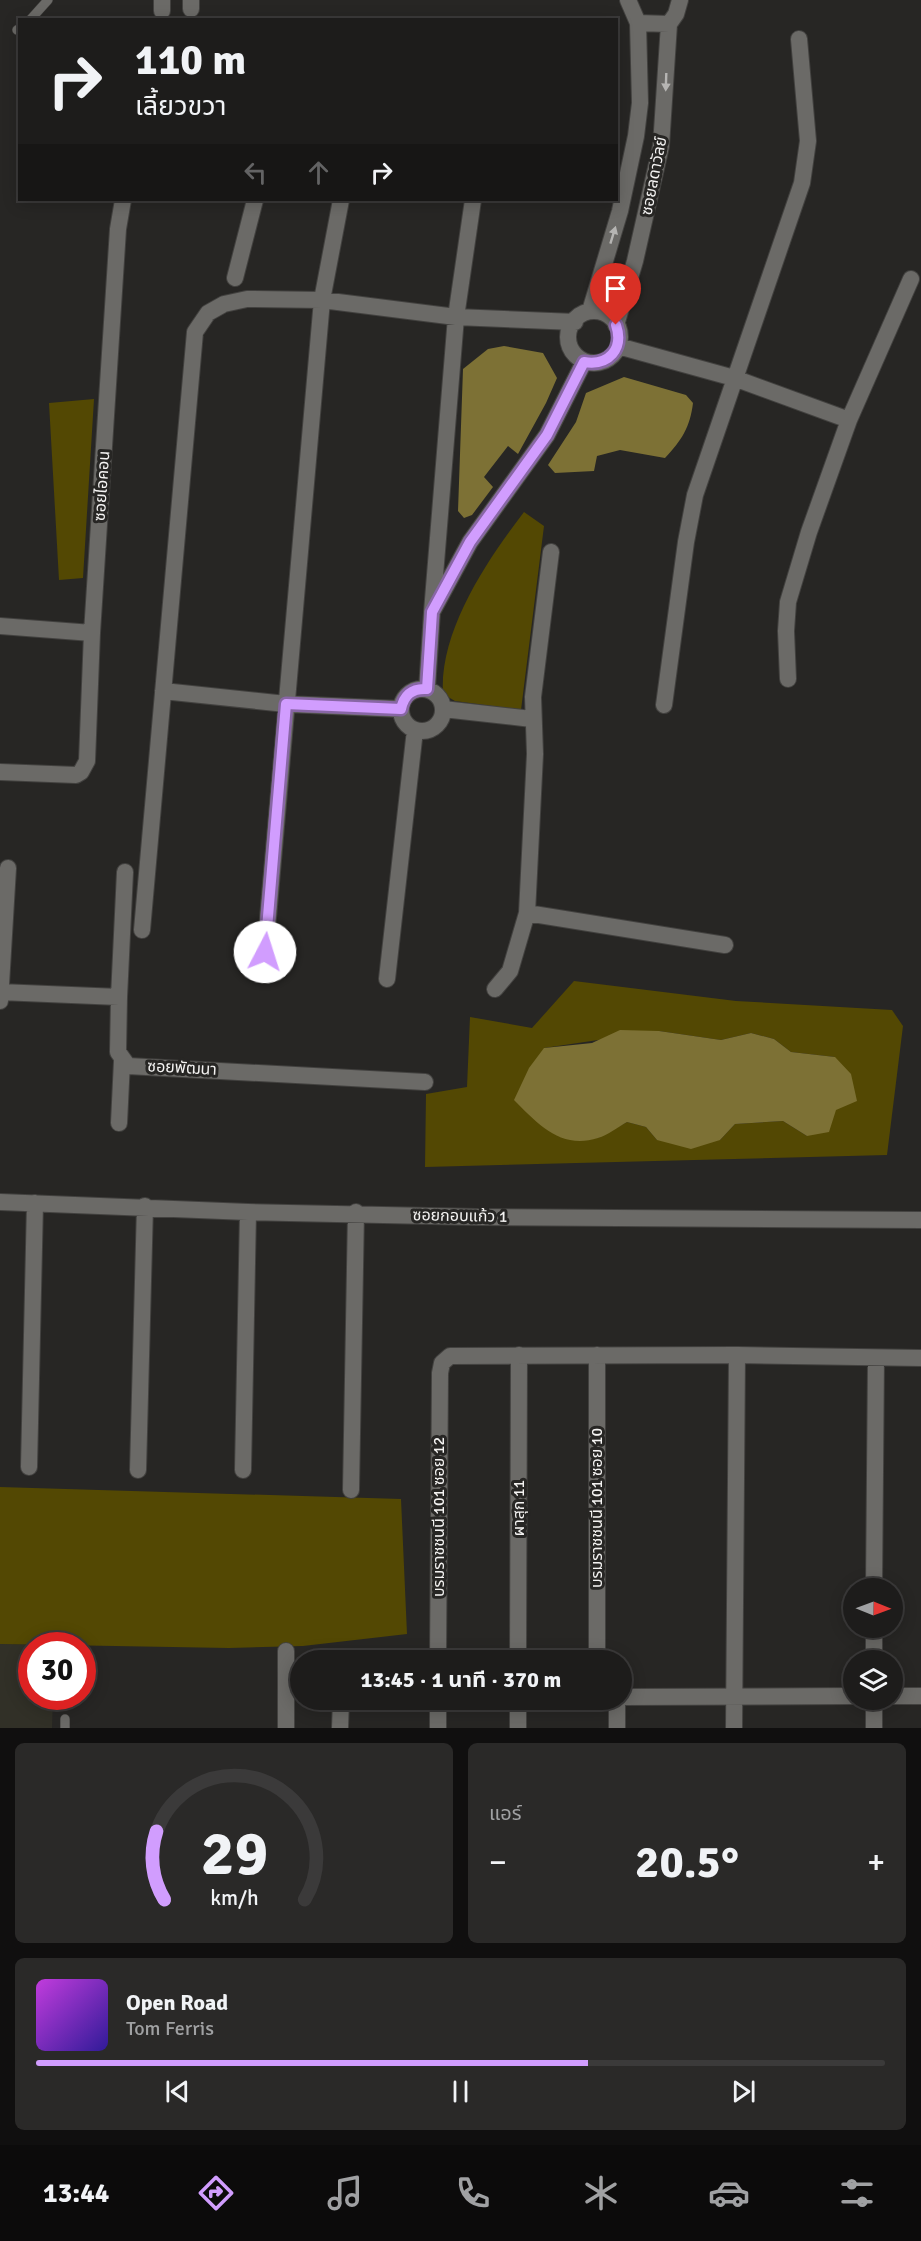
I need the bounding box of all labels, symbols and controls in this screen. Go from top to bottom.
text: 110 m [135,35,246,86]
icon: right [36,42,114,120]
one-way arrow [662,73,671,92]
text: เลี้ยวขวา [135,90,226,123]
street label: ซอยลดาวัลย์ [637,135,671,217]
icon: left [239,156,272,189]
icon: ahead [302,156,335,189]
icon: right [365,156,398,189]
one-way arrow [608,226,618,244]
pin [590,263,641,325]
icon: arrive [599,272,632,305]
street label: ซอยไอคอน [90,450,114,522]
position arrow [233,920,297,984]
street label: ซอยพัฒนา [147,1056,217,1080]
street label: ซอยกอบแก้ว 1 [412,1205,508,1227]
street label: บรมราชชนนี 101 ซอย 10 [587,1428,607,1588]
street label: บรมราชชนนี 101 ซอย 12 [429,1437,449,1597]
street label: ผาสุก 11 [509,1480,529,1536]
north arrow [843,1578,903,1638]
map controls [843,1578,903,1710]
speed limit sign: 30 [18,1632,96,1710]
button: layers [843,1650,903,1710]
text: 13:45 · 1 นาที · 370 m [361,1666,561,1693]
text: แอร์ [489,1801,521,1826]
text: 29 [200,1815,268,1892]
text: 20.5° [635,1835,739,1890]
text: − [489,1842,507,1883]
text: + [867,1842,885,1883]
text: km/h [210,1885,258,1911]
text: Open Road [126,1989,228,2016]
text: Tom Ferris [126,2016,214,2041]
icon: previous [161,2075,194,2108]
icon: pause [444,2075,477,2108]
icon: next [727,2075,760,2108]
icon: directions [195,2172,237,2214]
icon: music [324,2172,366,2214]
icon: phone [452,2172,494,2214]
icon: climate [580,2172,622,2214]
icon: car [708,2172,750,2214]
icon: filters [836,2172,878,2214]
text: 13:44 [43,2177,109,2210]

